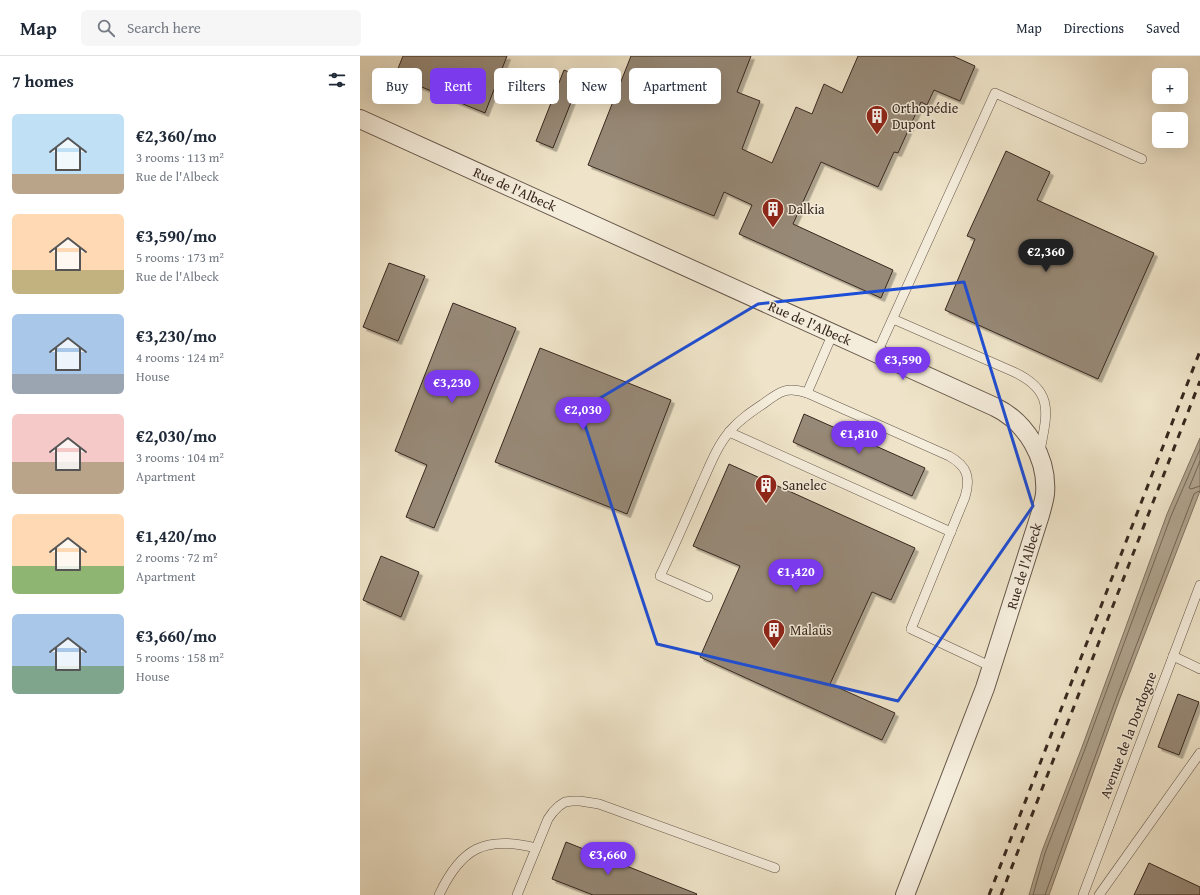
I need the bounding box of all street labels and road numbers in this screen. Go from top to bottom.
street label: Rue de l'Albeck [470,162,561,217]
street label: Rue de l'Albeck [765,296,856,351]
street label: Rue de l'Albeck [1001,520,1047,612]
street label: Avenue de la Dordogne [1095,668,1162,801]

